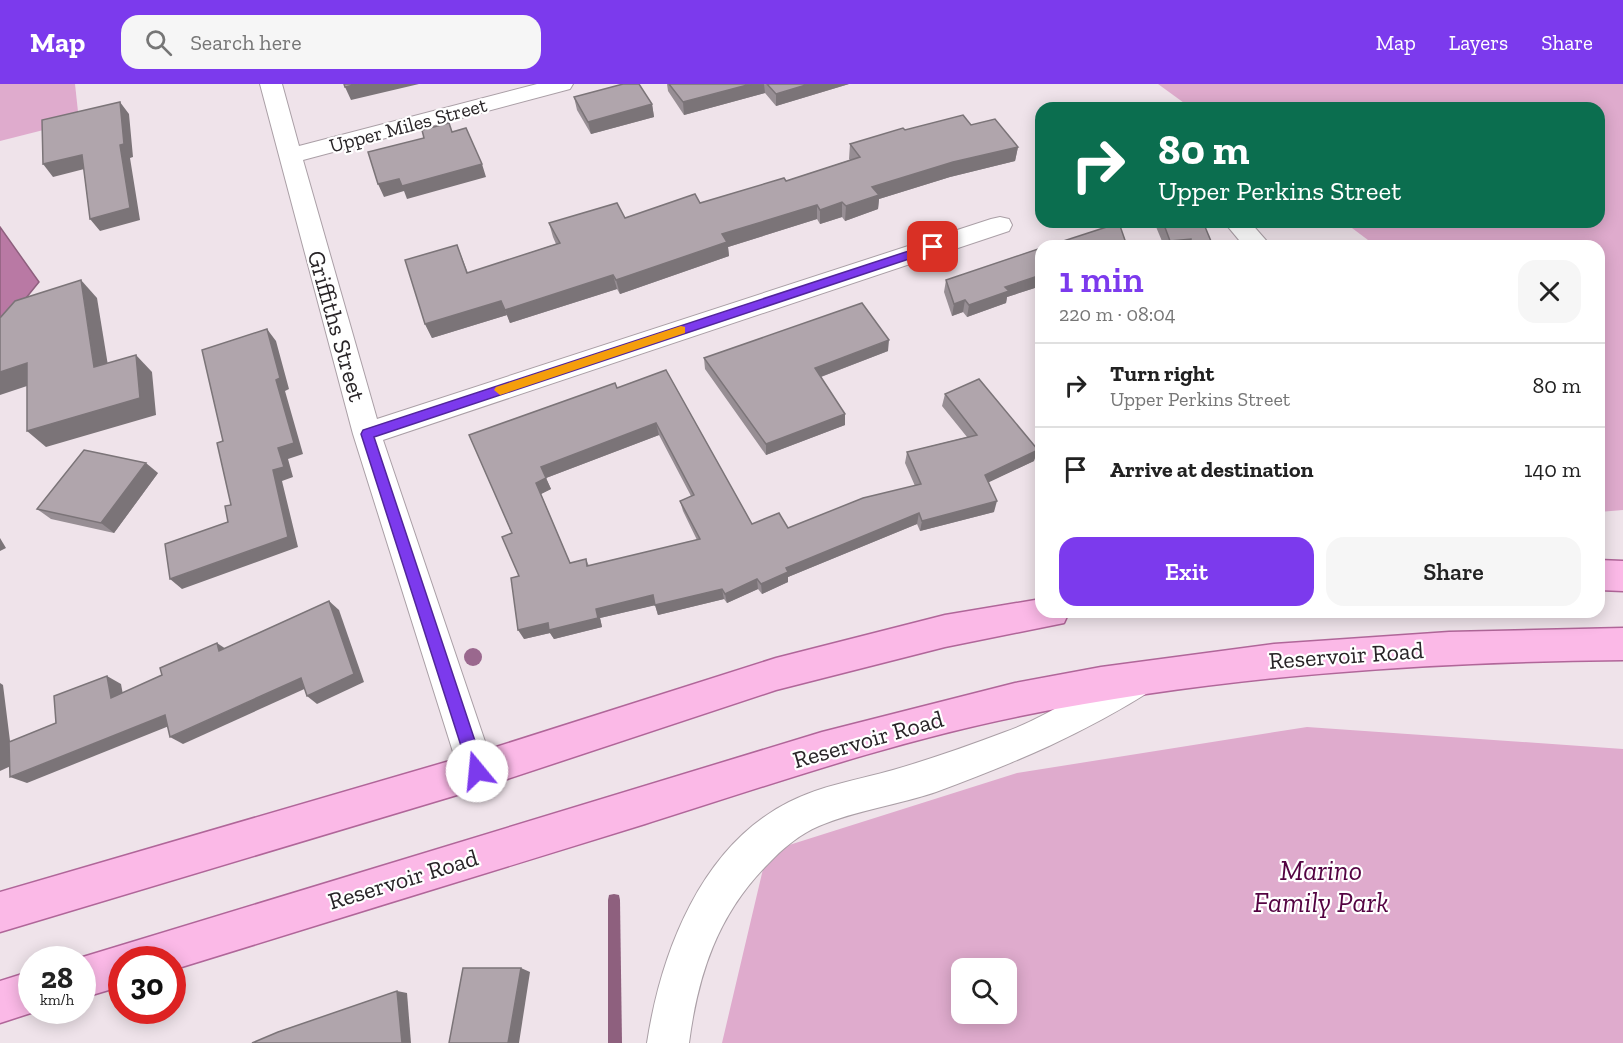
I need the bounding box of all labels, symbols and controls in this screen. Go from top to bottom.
search box [121,15,541,69]
text: Map [30,26,85,59]
icon: search [142,26,175,59]
text: Search here [190,29,302,56]
text: Map [1376,30,1416,55]
text: Layers [1449,30,1508,55]
text: Share [1541,30,1593,55]
street label: Upper Miles Street [327,92,490,158]
text: 80 m [1158,124,1249,175]
icon: right [1059,126,1137,204]
text: Upper Perkins Street [1158,175,1401,207]
pin [907,221,958,272]
icon: arrive [916,230,949,263]
street label: Griffiths Street [302,247,372,405]
text: 1 min [1059,258,1144,301]
button: close [1518,260,1581,323]
text: 220 m · 08:04 [1059,302,1175,326]
text: Turn right [1110,360,1214,387]
icon: right [1059,369,1092,402]
text: 80 m [1533,372,1581,399]
text: Upper Perkins Street [1110,387,1290,411]
icon: arrive [1059,453,1092,486]
text: Arrive at destination [1110,456,1313,483]
text: 140 m [1524,456,1581,483]
button: Exit [1059,537,1314,606]
button: Share [1326,537,1581,606]
street label: Reservoir Road [1268,635,1424,675]
street label: Reservoir Road [789,704,947,774]
position arrow [445,739,509,803]
street label: Reservoir Road [325,842,481,916]
park label: Marino Family Park [1253,854,1389,919]
speed limit sign: 30 [108,946,186,1024]
map controls [951,958,1017,1024]
button: search [951,958,1017,1024]
text: 28 [41,960,73,996]
text: km/h [40,991,74,1009]

